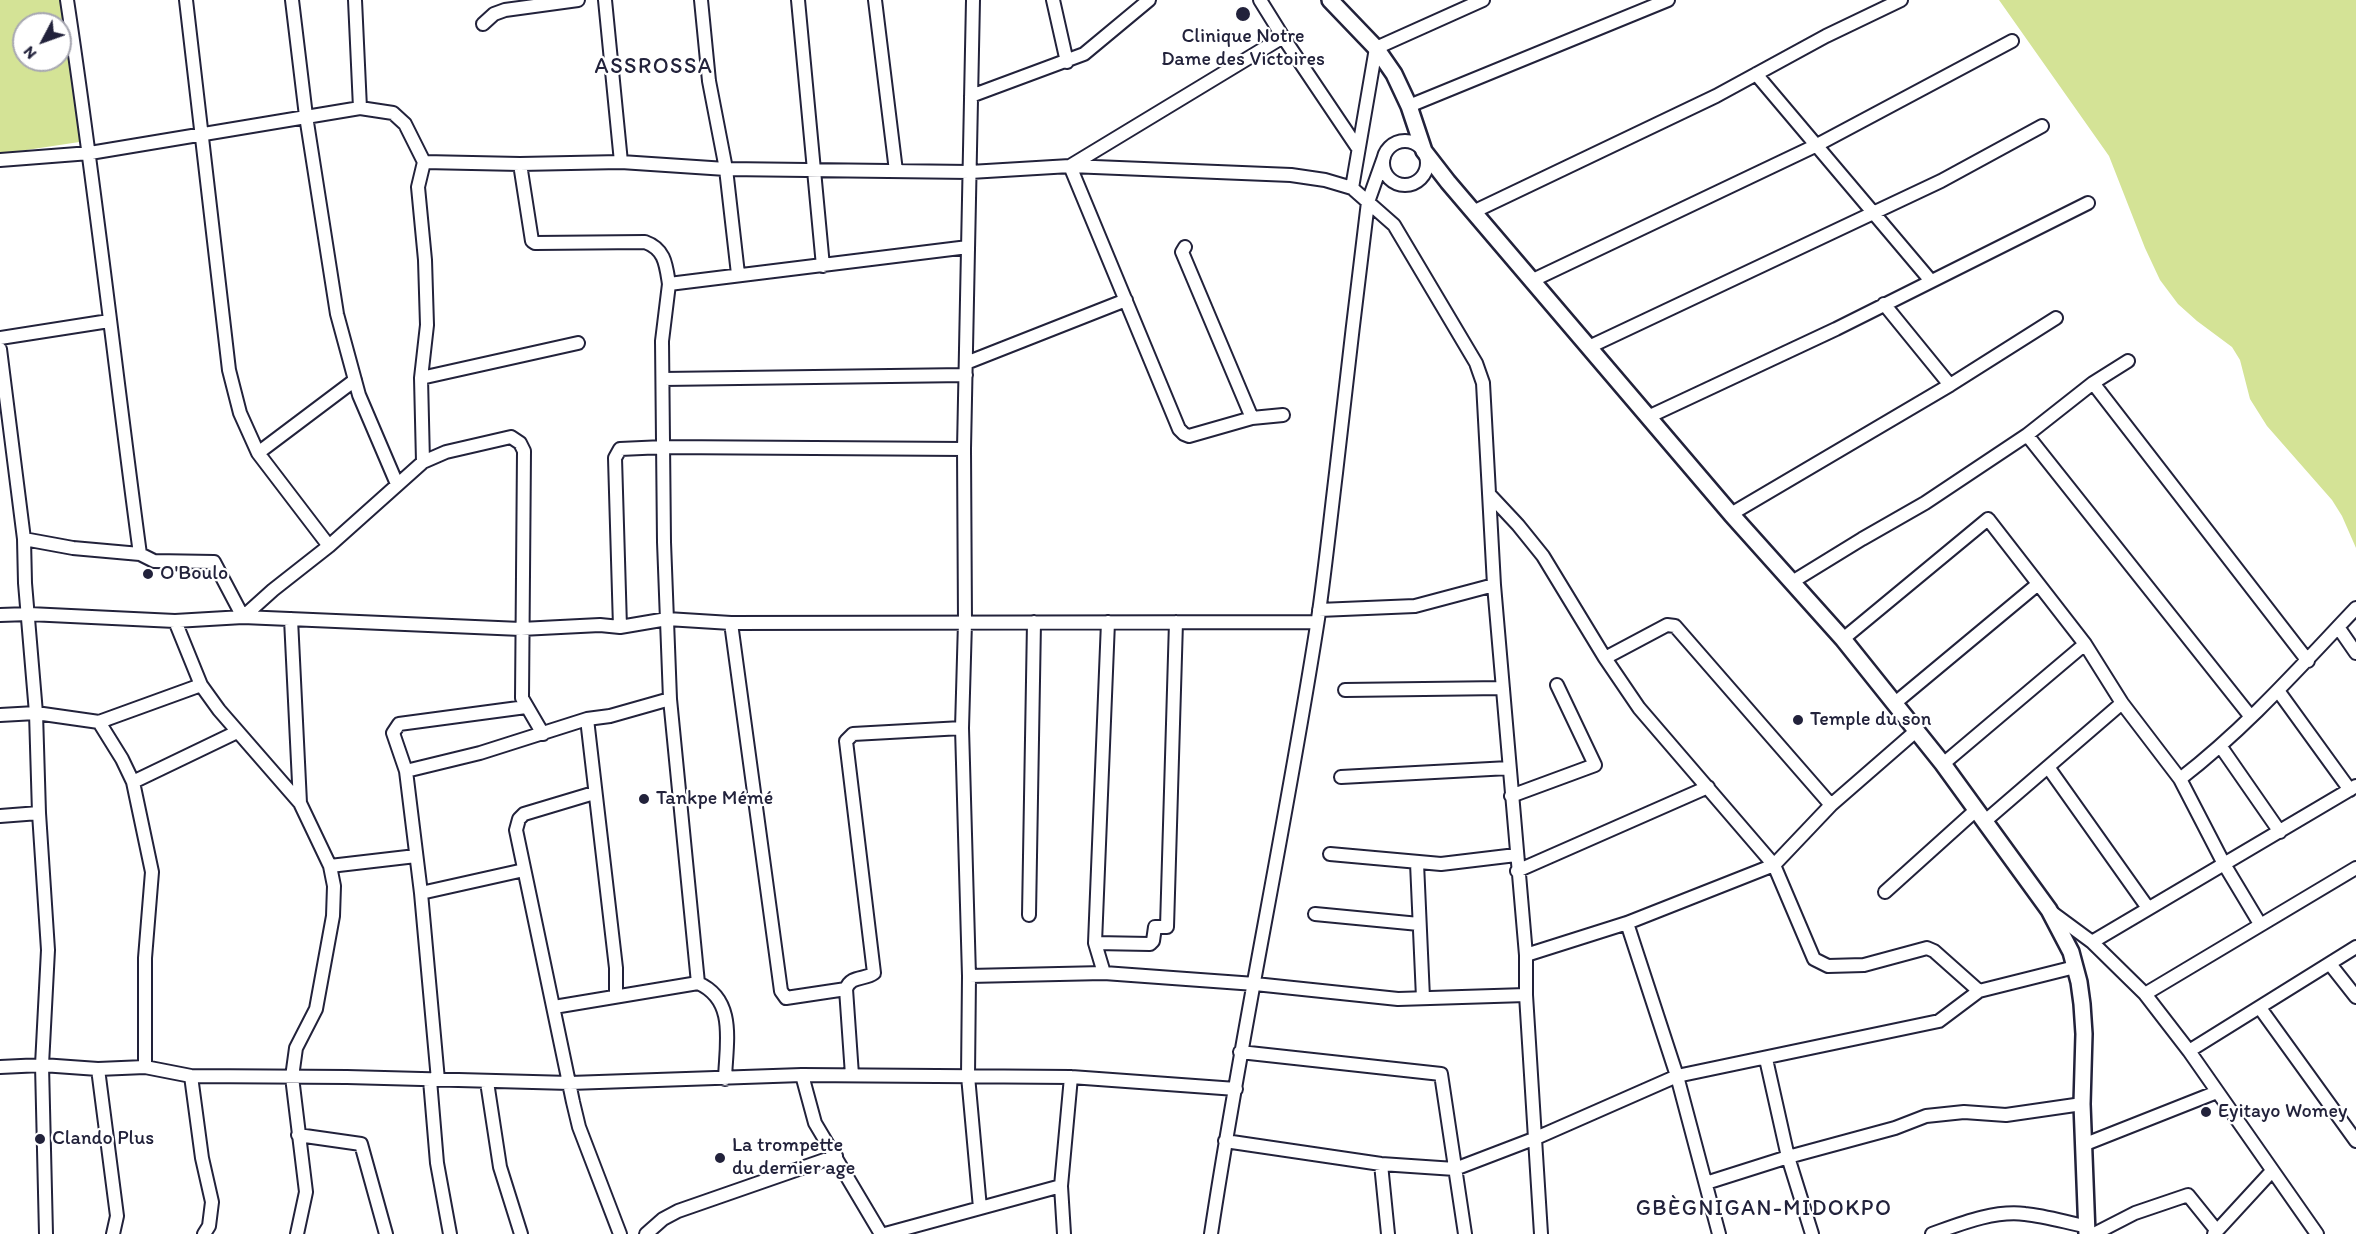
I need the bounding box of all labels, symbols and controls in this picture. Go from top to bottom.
marker: Clinique Notre Dame des Victoires [1234,5,1252,23]
north arrow [12,12,72,72]
place label: Clinique Notre Dame des Victoires [1161,25,1325,72]
text: N [19,43,40,63]
district label: ASSROSSA [594,54,714,80]
place label: O'Boulo [160,562,228,586]
marker: O'Boulo [141,567,155,581]
place label: Temple du son [1810,708,1932,732]
marker: Temple du son [1791,713,1805,727]
place label: Tankpe Mémé [656,787,773,811]
marker: Tankpe Mémé [637,792,651,806]
place label: Eyitayo Womey [2218,1100,2347,1124]
marker: Eyitayo Womey [2199,1105,2213,1119]
place label: Clando Plus [52,1127,154,1151]
marker: Clando Plus [33,1132,47,1146]
place label: La trompette du dernier age [732,1134,855,1181]
marker: La trompette du dernier age [713,1151,727,1165]
district label: GBÈGNIGAN-MIDOKPO [1636,1196,1892,1222]

